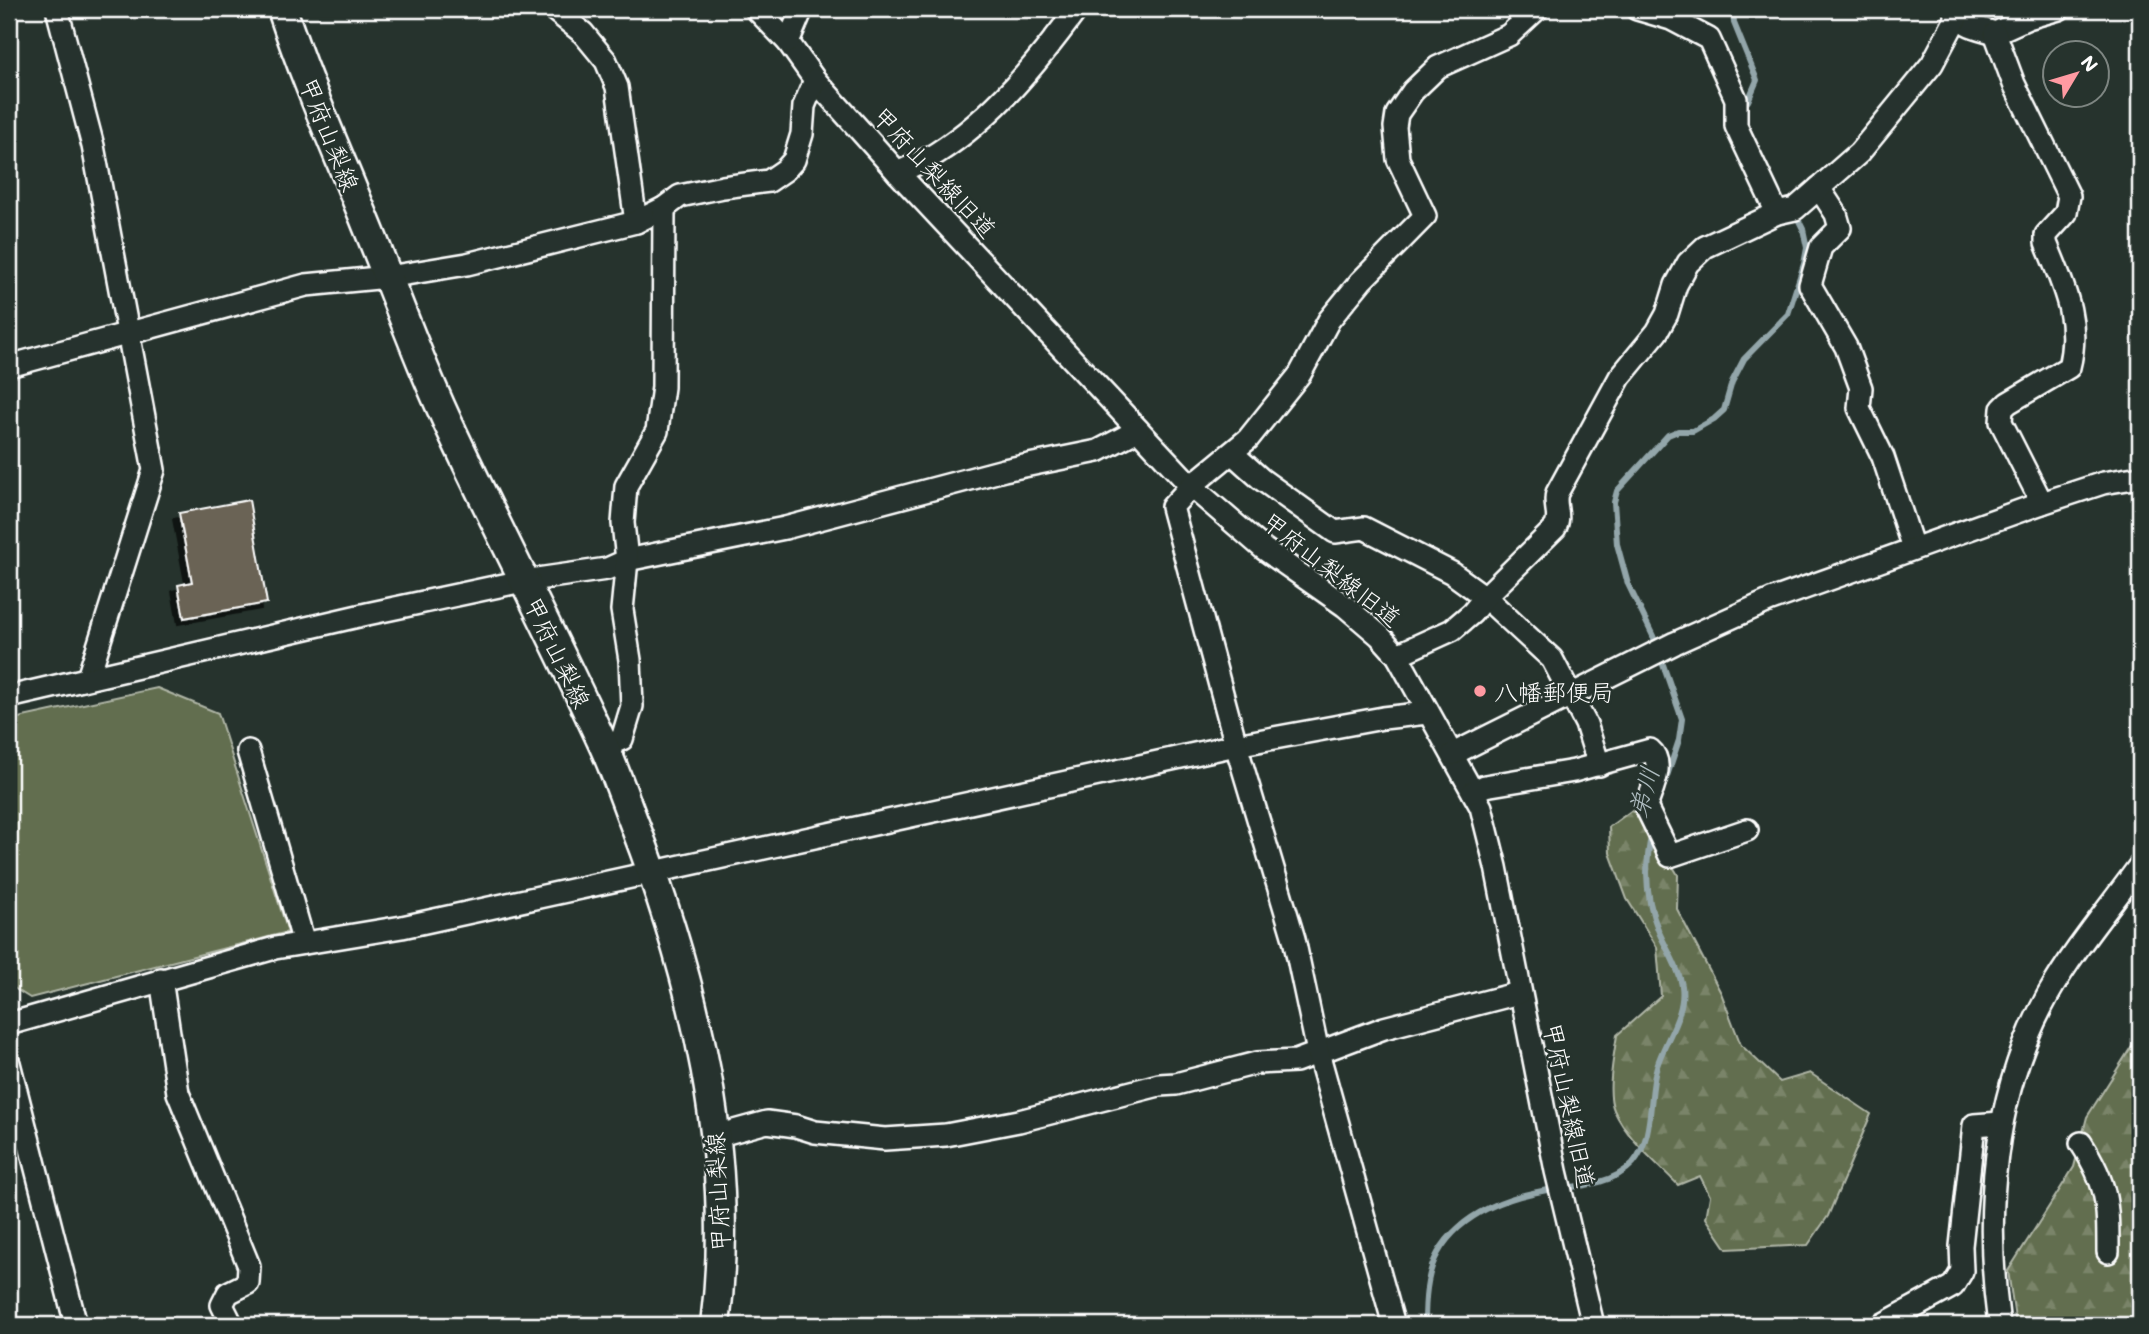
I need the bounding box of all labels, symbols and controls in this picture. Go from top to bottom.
north arrow [2040,38,2110,108]
text: N [2076,50,2104,77]
street label: 甲府山梨線 [293,73,367,195]
street label: 甲府山梨線旧道 [866,100,1004,244]
street label: 甲府山梨線旧道 [1256,505,1408,633]
street label: 甲府山梨線 [518,591,598,713]
place label: 八幡郵便局 [1494,676,1614,707]
marker: 八幡郵便局 [1472,683,1488,699]
water label: 弟川 [1620,762,1666,822]
street label: 甲府山梨線旧道 [1537,1020,1603,1190]
street label: 甲府山梨線 [698,1131,736,1253]

